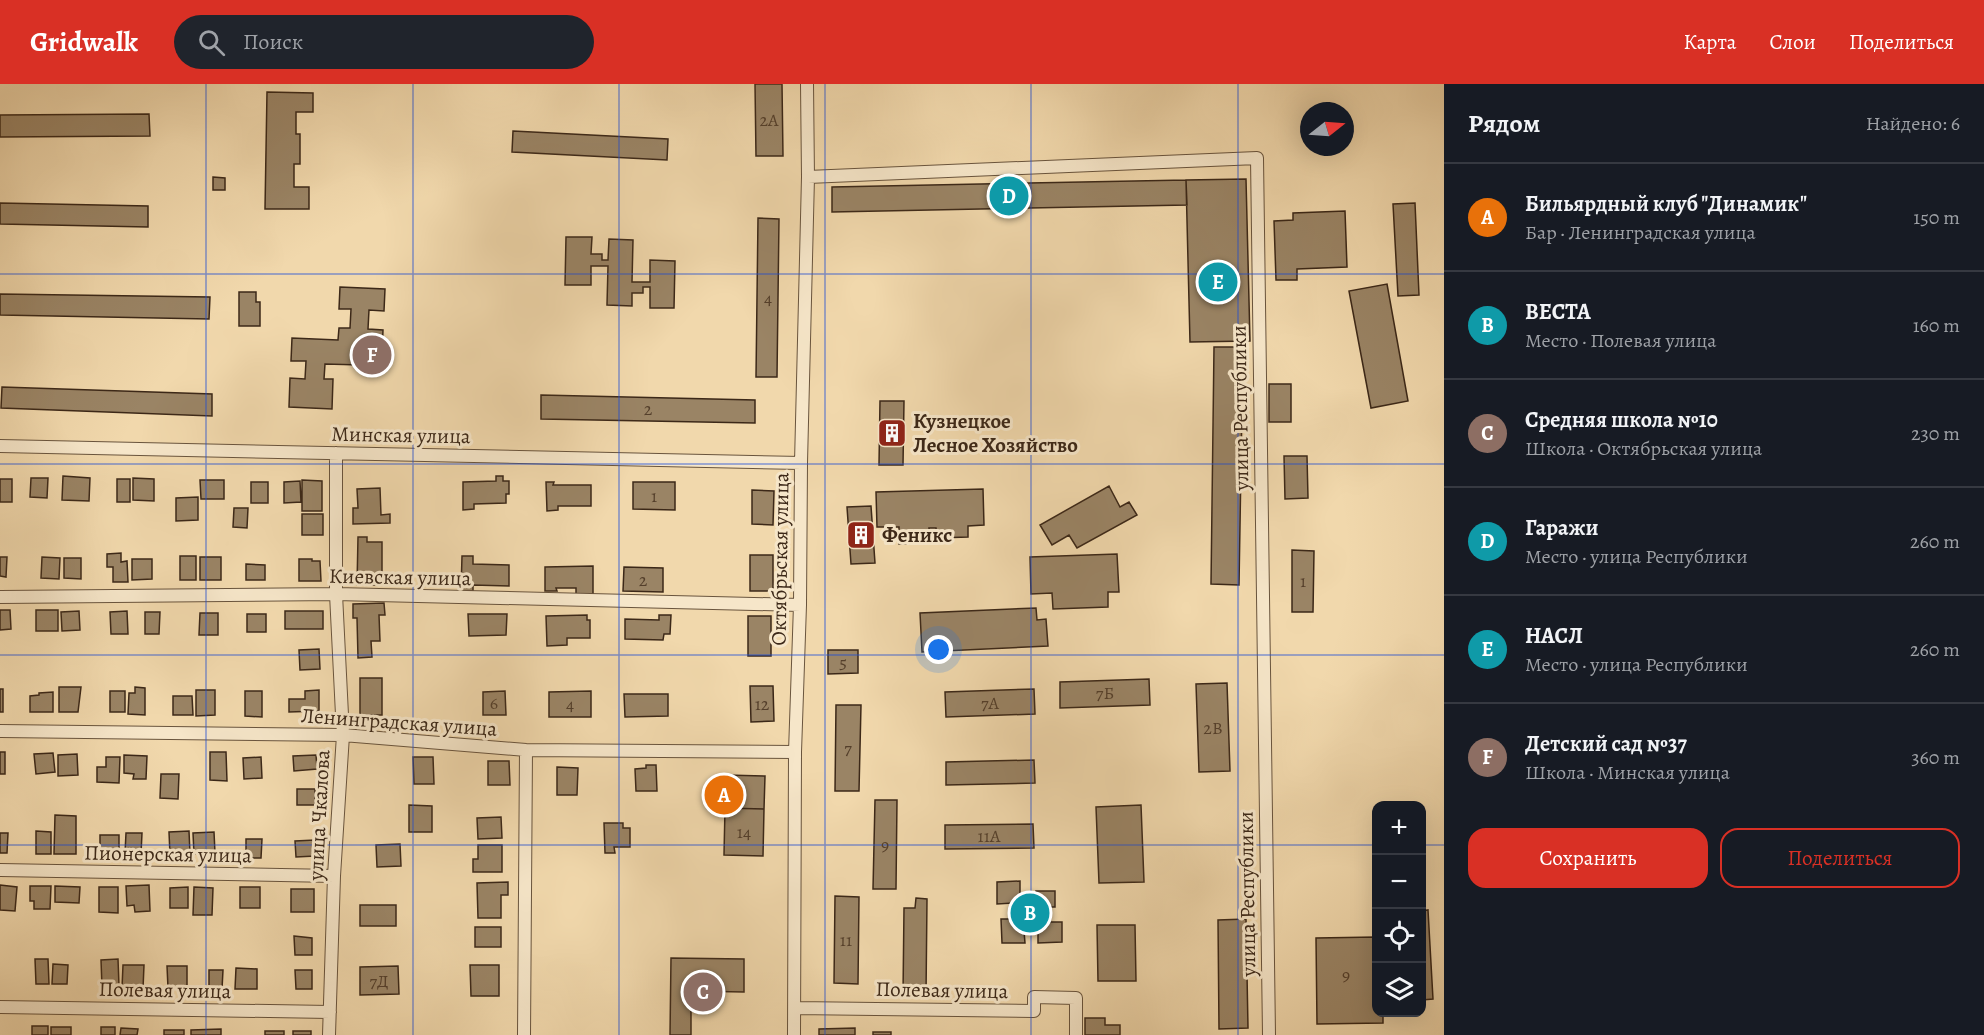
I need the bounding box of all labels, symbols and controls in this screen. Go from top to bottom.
search box [174,15,594,69]
text: Gridwalk [30,23,138,61]
icon: search [195,26,228,59]
text: Поиск [243,27,303,57]
text: Карта [1683,28,1736,56]
text: Слои [1769,28,1816,56]
text: Поделиться [1849,28,1954,56]
north arrow [1300,102,1354,156]
text: Рядом [1468,106,1540,141]
house number: 2А [759,108,779,132]
text: Найдено: 6 [1866,110,1960,137]
pin: D [990,174,1028,218]
text: Бильярдный клуб "Динамик" [1525,189,1807,219]
text: A [1481,204,1494,231]
text: 150 m [1913,204,1960,231]
text: Бар · Ленинградская улица [1525,219,1756,246]
pin: E [1198,260,1238,304]
house number: 4 [764,286,772,310]
text: ВЕСТА [1525,297,1591,327]
text: B [1481,312,1494,339]
text: 160 m [1913,312,1960,339]
street label: улица Республики [1225,325,1255,492]
text: Место · Полевая улица [1525,327,1717,354]
pin: F [352,332,392,378]
house number: 2 [644,397,653,421]
text: Средняя школа №10 [1525,405,1718,435]
place label: Кузнецкое Лесное Хозяйство [913,407,1078,459]
building icon: Кузнецкое Лесное Хозяйство [876,417,908,449]
street label: Минская улица [331,420,471,450]
text: C [1481,420,1494,447]
text: 230 m [1911,420,1960,447]
text: Школа · Октябрьская улица [1525,435,1762,462]
street label: Октябрьская улица [764,472,796,646]
house number: 1 [651,484,657,508]
text: Гаражи [1525,513,1599,543]
building icon: Феникс [845,519,877,551]
place label: Феникс [882,521,952,549]
text: D [1481,528,1494,555]
text: 260 m [1910,528,1960,555]
text: Место · улица Республики [1525,543,1748,570]
street label: Киевская улица [329,562,472,592]
house number: 2 [639,568,648,592]
house number: 1 [1300,569,1306,593]
text: НАСЛ [1525,621,1583,651]
your location [924,635,953,664]
text: E [1482,636,1493,663]
text: 260 m [1910,636,1960,663]
house number: 5 [839,650,847,674]
text: Место · улица Республики [1525,651,1748,678]
house number: 7Б [1096,681,1114,705]
house number: 6 [490,691,498,715]
house number: 7А [981,691,1000,715]
house number: 4 [566,692,574,716]
house number: 12 [755,692,770,716]
street label: Ленинградская улица [300,701,498,743]
house number: 2В [1203,716,1223,740]
text: Детский сад №37 [1525,729,1687,759]
house number: 7 [844,736,852,760]
text: F [1482,744,1493,771]
text: 360 m [1911,744,1960,771]
street label: улица Чкалова [302,749,336,882]
text: Школа · Минская улица [1525,759,1730,786]
pin: A [704,772,744,818]
map controls [1372,801,1426,1017]
button: + [1372,801,1426,855]
street label: улица Республики [1232,811,1262,978]
house number: 14 [737,820,751,844]
house number: 11А [978,824,1001,848]
button: Сохранить [1468,828,1708,888]
button: Поделиться [1720,828,1960,888]
house number: 9 [881,833,889,857]
street label: Пионерская улица [84,839,252,869]
button: − [1372,855,1426,909]
pin: B [1010,890,1050,936]
button: locate [1372,909,1426,963]
house number: 11 [840,928,852,952]
house number: 9 [1342,963,1350,987]
button: layers [1372,963,1426,1017]
house number: 7Д [369,969,389,993]
pin: C [684,970,722,1014]
street label: Полевая улица [98,975,232,1005]
street label: Полевая улица [875,975,1009,1005]

